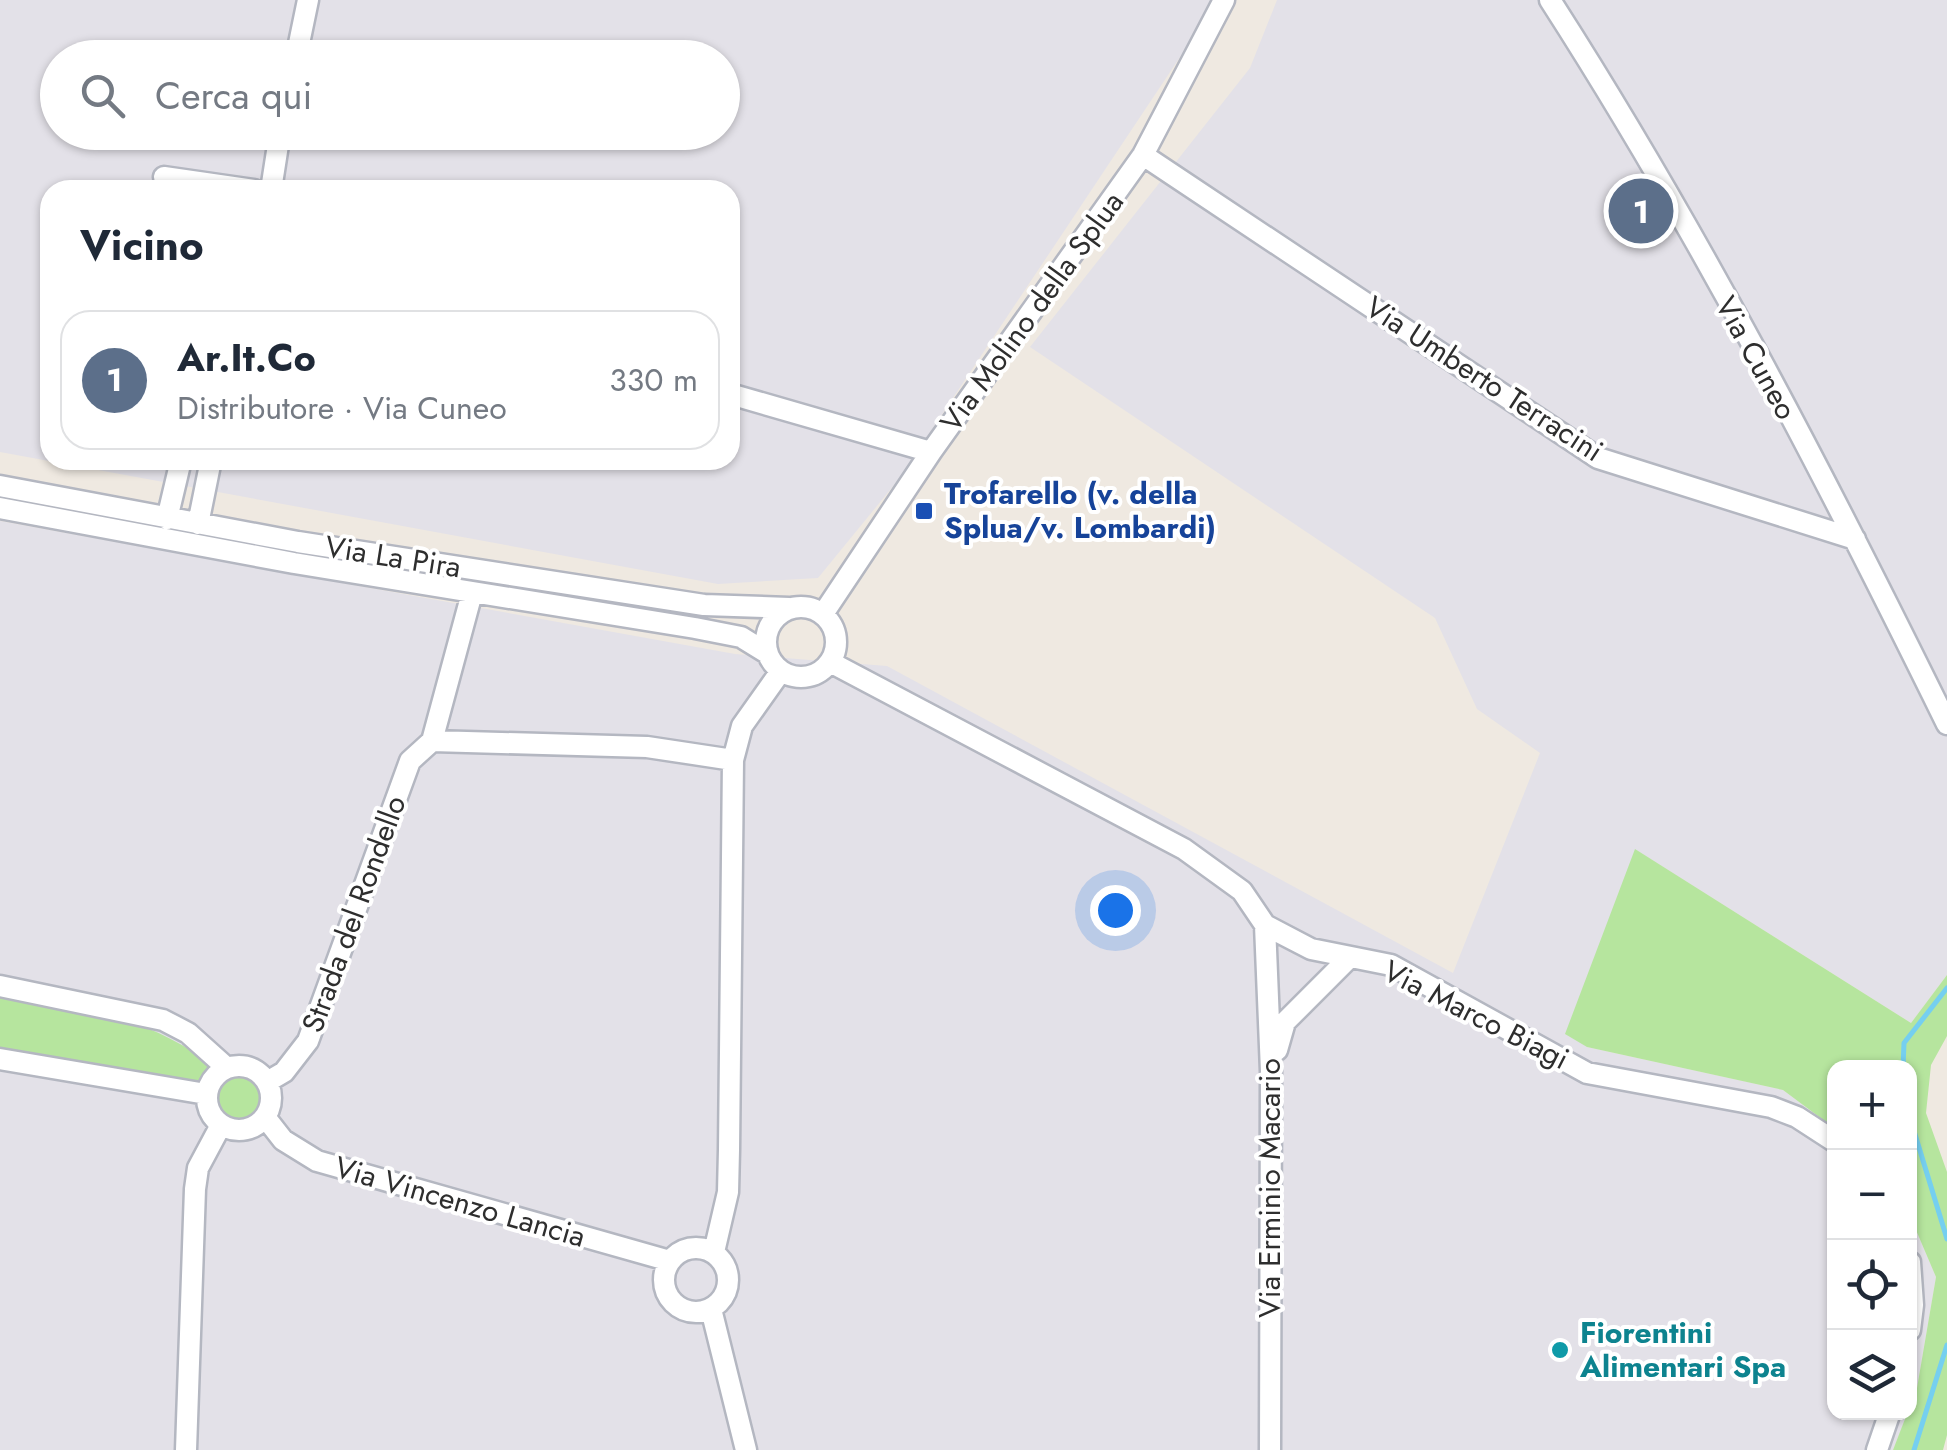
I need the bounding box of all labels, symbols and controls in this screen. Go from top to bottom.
search box [40,40,740,150]
icon: search [75,68,130,123]
text: Cerca qui [155,68,312,123]
pin: 1 [1608,174,1674,248]
street label: Via Molino della Splua [930,183,1134,441]
text: Vicino [80,215,204,276]
street label: Via Umberto Terracini [1357,285,1612,472]
street label: Via Cuneo [1705,288,1808,427]
text: Ar.It.Co [177,330,316,385]
text: 1 [106,357,123,403]
text: 330 m [609,357,698,403]
text: Distributore · Via Cuneo [177,385,507,431]
place label: Trofarello (v. della Splua/v. Lombardi) [944,472,1216,549]
marker: Trofarello (v. della Splua/v. Lombardi) [913,500,935,522]
street label: Via La Pira [322,525,464,588]
street label: Strada del Rondello [291,789,416,1038]
your location [1090,885,1141,936]
street label: Via Marco Biagi [1376,949,1577,1080]
street label: Via Erminio Macario [1248,1058,1291,1318]
map controls [1827,1060,1917,1420]
button: + [1827,1060,1917,1150]
street label: Via Vincenzo Lancia [330,1145,591,1258]
button: − [1827,1150,1917,1240]
button: locate [1827,1240,1917,1330]
place label: Fiorentini Alimentari Spa [1579,1311,1786,1388]
button: layers [1827,1330,1917,1420]
marker: Fiorentini Alimentari Spa [1549,1339,1571,1361]

